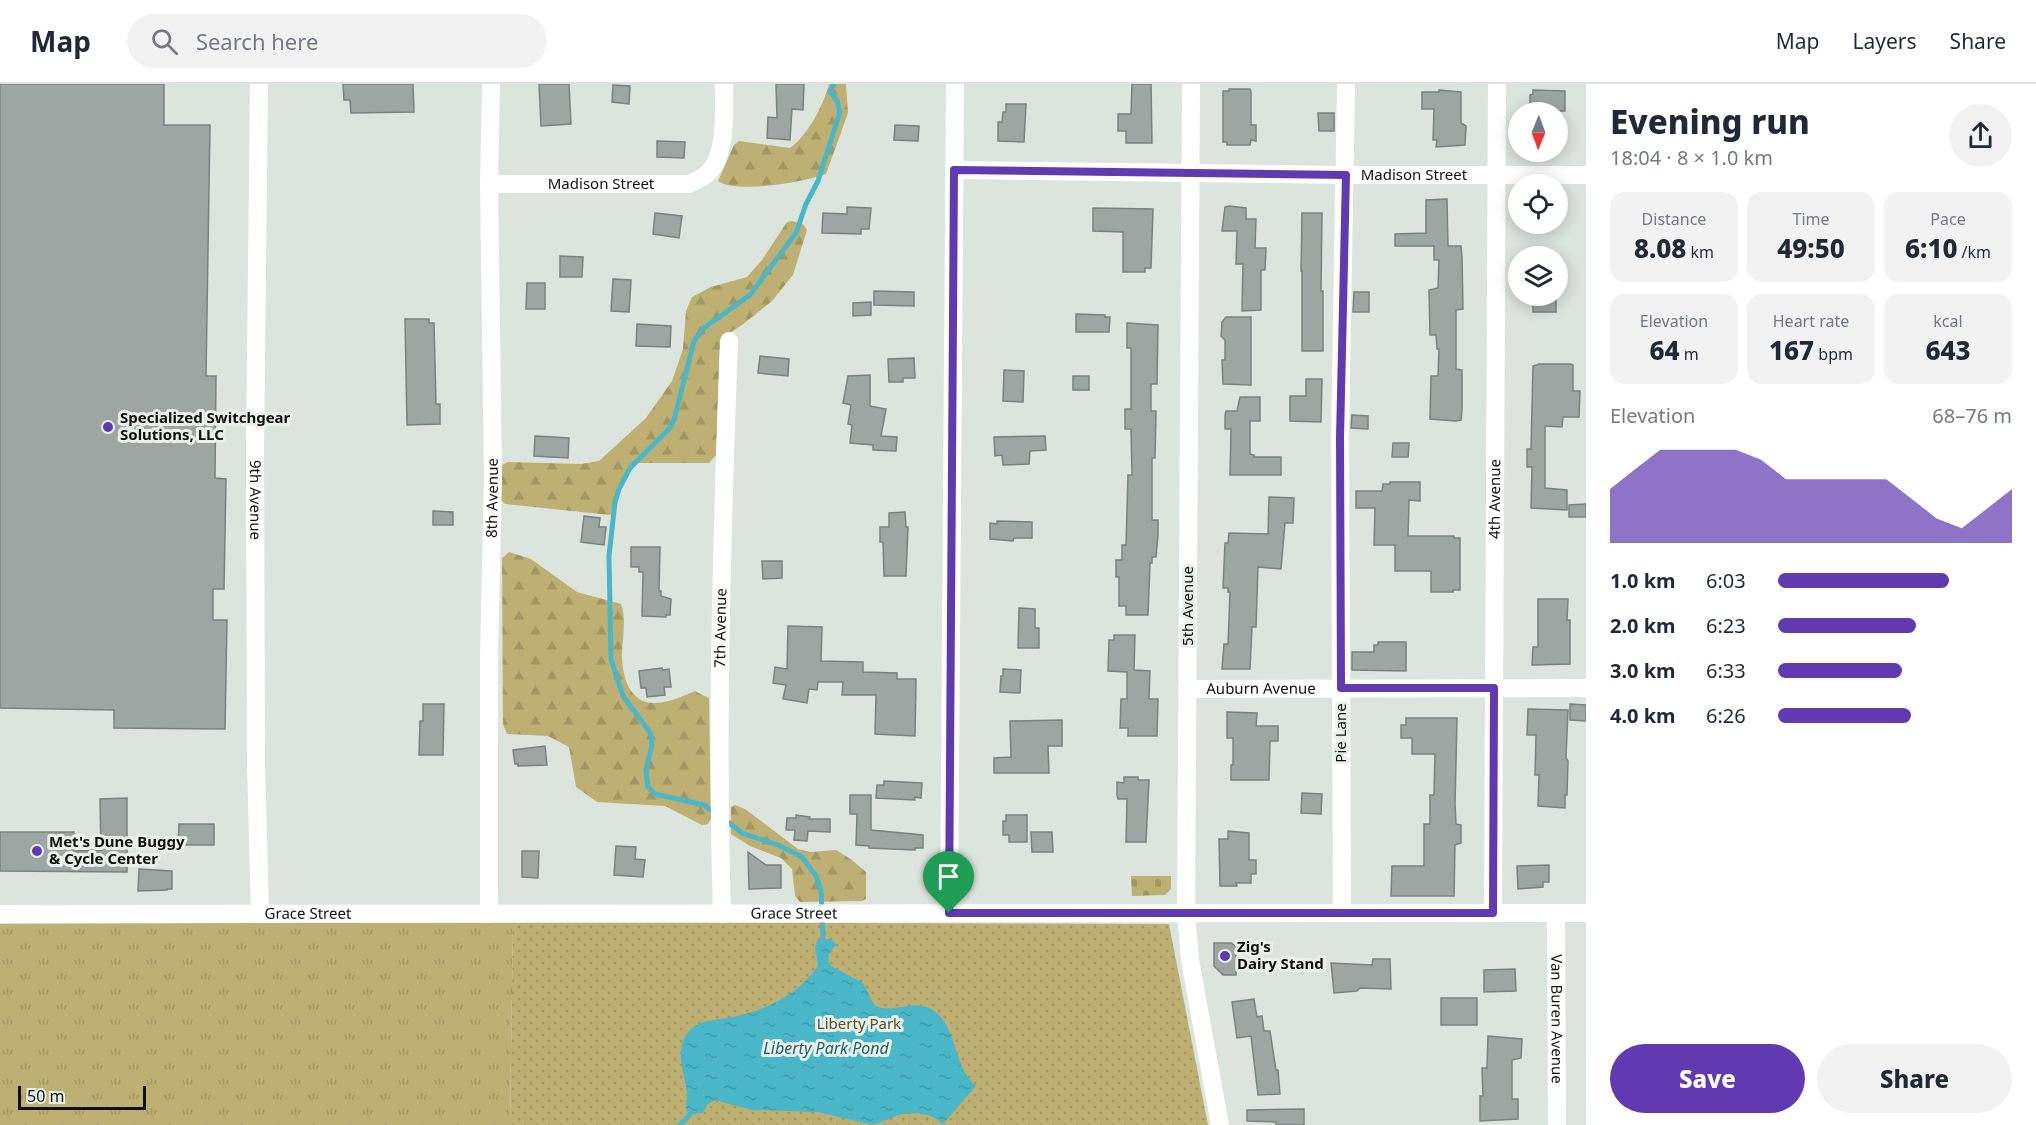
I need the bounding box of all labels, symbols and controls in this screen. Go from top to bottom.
search box [127,14,547,68]
text: Map [30,22,91,60]
icon: search [148,25,181,58]
text: Search here [196,26,318,56]
text: Map [1776,27,1820,55]
text: Layers [1853,27,1917,55]
text: Share [1950,27,2006,55]
text: Evening run [1610,99,1810,144]
north arrow [1508,102,1568,162]
map controls [1508,102,1568,306]
button: share [1949,104,2012,167]
text: 18:04 · 8 × 1.0 km [1610,144,1773,171]
street label: Madison Street [1361,164,1468,184]
street label: Madison Street [548,173,655,193]
button: locate [1508,174,1568,234]
text: Distance [1642,208,1706,230]
text: Time [1792,208,1830,230]
text: Pace [1930,208,1966,230]
text: 8.08 [1634,230,1686,266]
text: 49:50 [1777,230,1845,266]
text: 6:10 [1905,230,1957,266]
text: km [1686,241,1714,263]
text: /km [1957,241,1991,263]
button: layers [1508,246,1568,306]
text: Elevation [1640,310,1708,332]
text: Heart rate [1773,310,1849,332]
text: kcal [1933,310,1963,332]
text: 64 [1649,332,1679,368]
text: 167 [1769,332,1814,368]
text: 643 [1925,332,1971,368]
text: m [1679,343,1699,365]
text: bpm [1814,343,1853,365]
text: Elevation [1610,402,1695,429]
text: 68–76 m [1932,402,2012,429]
place label: Specialized Switchgear Solutions, LLC [120,407,291,444]
marker: Specialized Switchgear Solutions, LLC [101,420,115,434]
street label: 8th Avenue [481,458,502,538]
street label: 4th Avenue [1484,459,1504,539]
street label: 9th Avenue [246,460,266,540]
street label: 5th Avenue [1177,566,1197,646]
text: 1.0 km [1610,567,1676,594]
text: 6:03 [1706,567,1746,594]
street label: 7th Avenue [709,588,730,668]
text: 2.0 km [1610,612,1676,639]
text: 6:23 [1706,612,1746,639]
text: 3.0 km [1610,657,1676,684]
text: 6:33 [1706,657,1746,684]
street label: Auburn Avenue [1206,678,1316,698]
text: 4.0 km [1610,702,1676,729]
text: 6:26 [1706,702,1746,729]
street label: Pie Lane [1330,703,1350,763]
place label: Met's Dune Buggy & Cycle Center [49,831,185,868]
marker: Met's Dune Buggy & Cycle Center [30,844,44,858]
pin [923,851,974,913]
icon: arrive [932,860,965,893]
street label: Grace Street [751,902,838,923]
street label: Grace Street [265,903,352,923]
place label: Zig's Dairy Stand [1237,936,1324,973]
marker: Zig's Dairy Stand [1218,949,1232,963]
street label: Van Buren Avenue [1547,954,1568,1084]
park label: Liberty Park [817,1013,901,1033]
water label: Liberty Park Pond [763,1037,890,1059]
button: Save [1610,1044,1805,1113]
button: Share [1817,1044,2012,1113]
scale bar [18,1083,146,1110]
text: 50 m [27,1085,64,1107]

